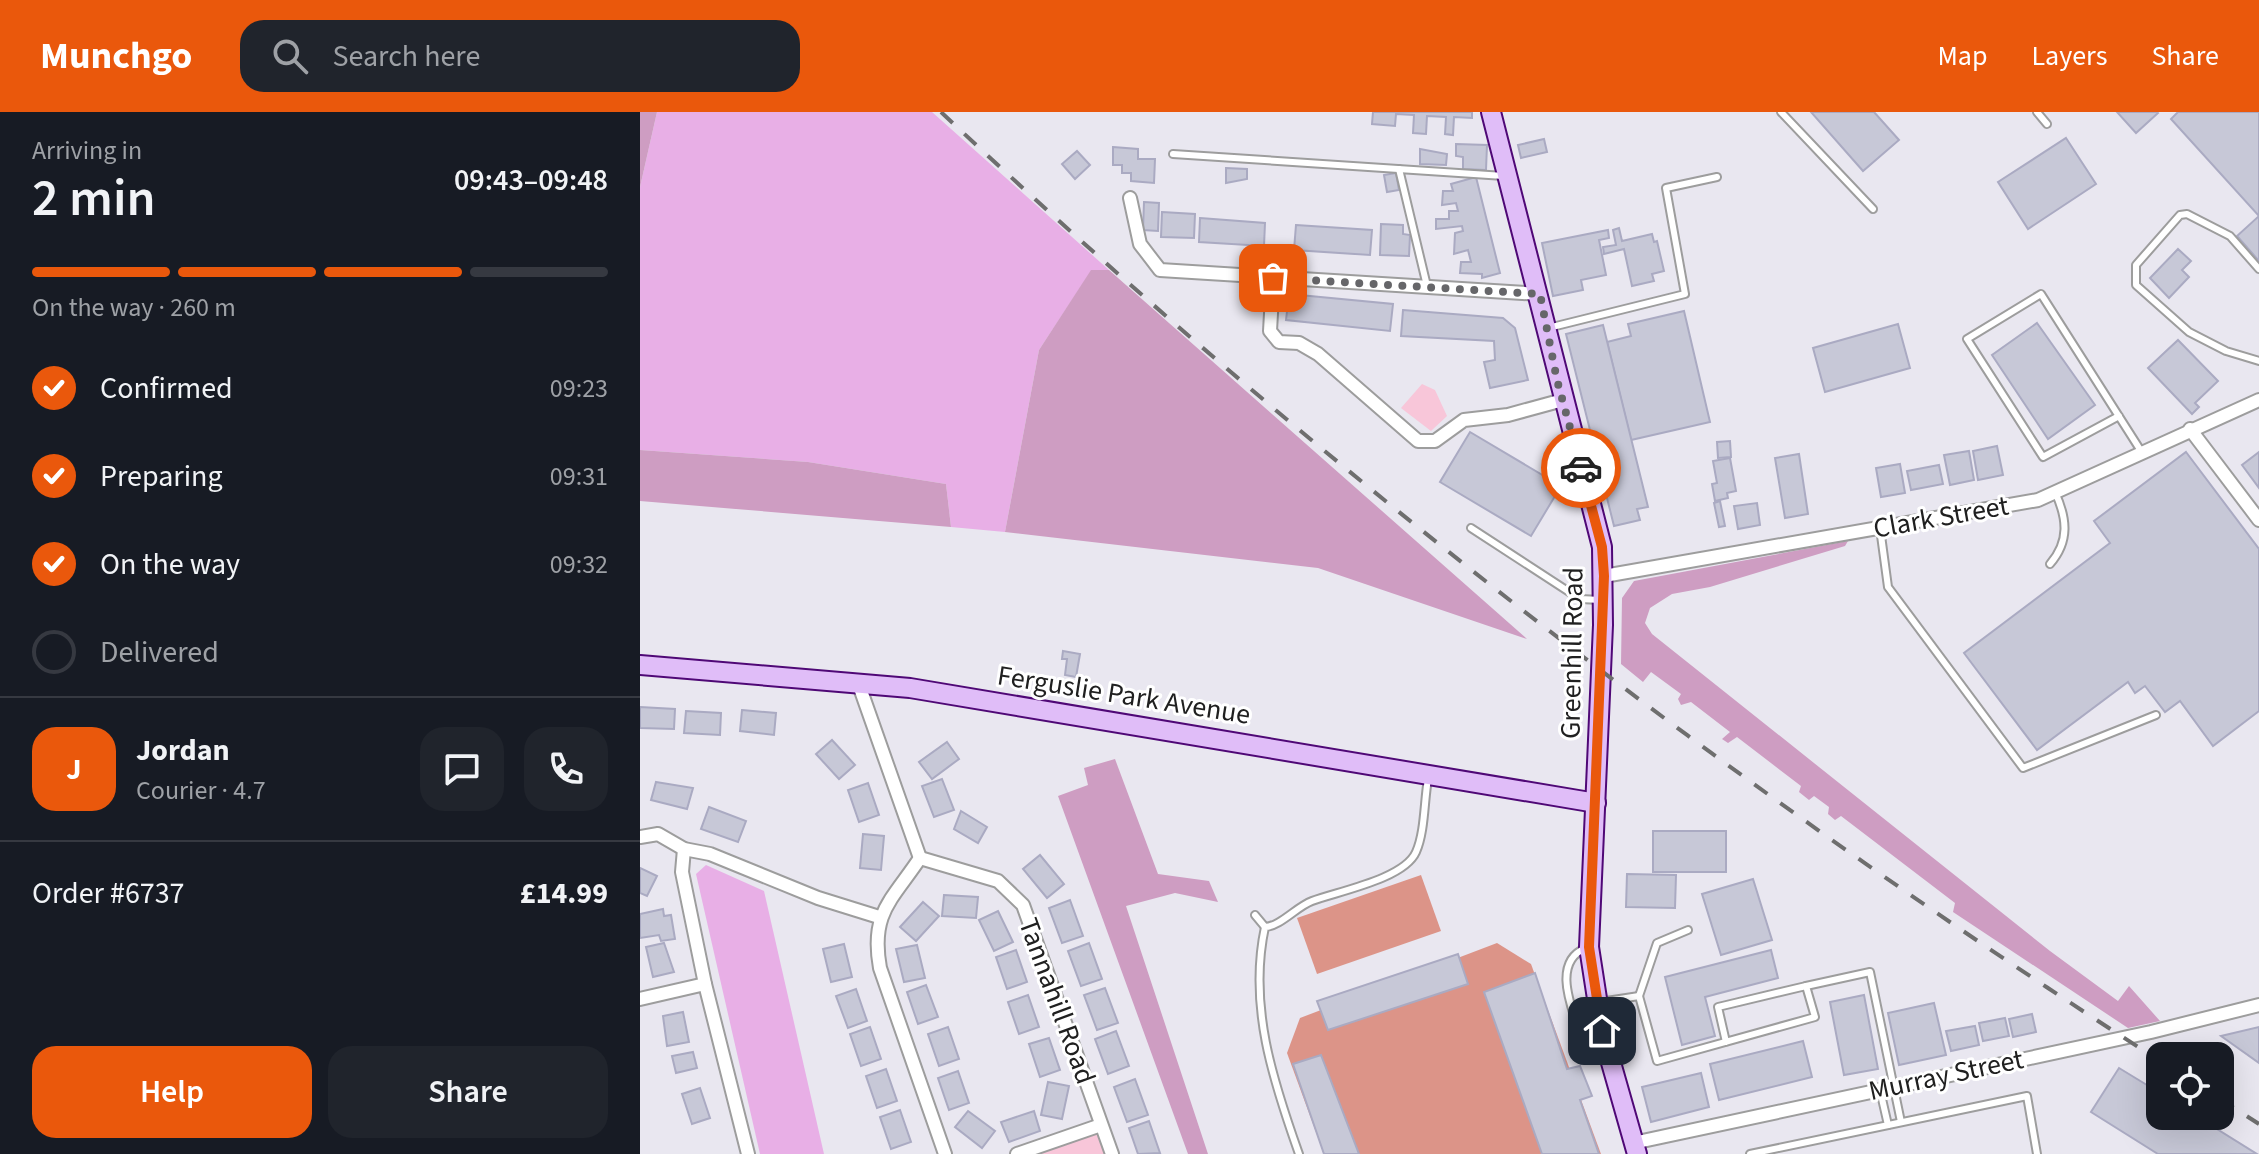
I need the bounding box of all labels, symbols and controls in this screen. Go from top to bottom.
search box [240,20,800,92]
text: Munchgo [40,29,192,83]
icon: search [268,34,312,78]
text: Search here [332,35,480,78]
text: Map [1937,36,1987,76]
text: Layers [2031,36,2107,76]
text: Share [2151,36,2219,76]
text: Arriving in [32,132,142,169]
text: 09:43–09:48 [454,159,608,202]
text: 2 min [32,162,156,236]
pin [1239,244,1307,312]
icon: bag [1251,256,1295,300]
text: On the way · 260 m [32,289,236,326]
icon: check [32,366,76,410]
text: Confirmed [100,367,233,410]
text: 09:23 [550,370,608,407]
courier [1541,428,1621,508]
icon: car [1559,446,1603,490]
icon: check [32,454,76,498]
text: Preparing [100,455,223,498]
text: 09:31 [550,458,608,495]
street label: Clark Street [1870,485,2012,549]
icon: check [32,542,76,586]
text: On the way [100,543,240,586]
text: 09:32 [550,546,608,583]
street label: Greenhill Road [1551,567,1593,739]
text: Delivered [100,631,219,674]
street label: Ferguslie Park Avenue [995,655,1253,735]
button: chat [420,727,504,811]
button: phone [524,727,608,811]
text: Jordan [136,729,230,772]
text: J [66,748,82,791]
text: Courier · 4.7 [136,772,266,809]
text: Order #6737 [32,872,185,915]
text: £14.99 [520,872,608,915]
street label: Tannahill Road [1008,912,1106,1090]
pin [1568,997,1636,1065]
icon: home [1580,1009,1624,1053]
street label: Murray Street [1865,1039,2028,1111]
map controls [2146,1042,2234,1130]
button: locate [2146,1042,2234,1130]
button: Help [32,1046,312,1138]
button: Share [328,1046,608,1138]

